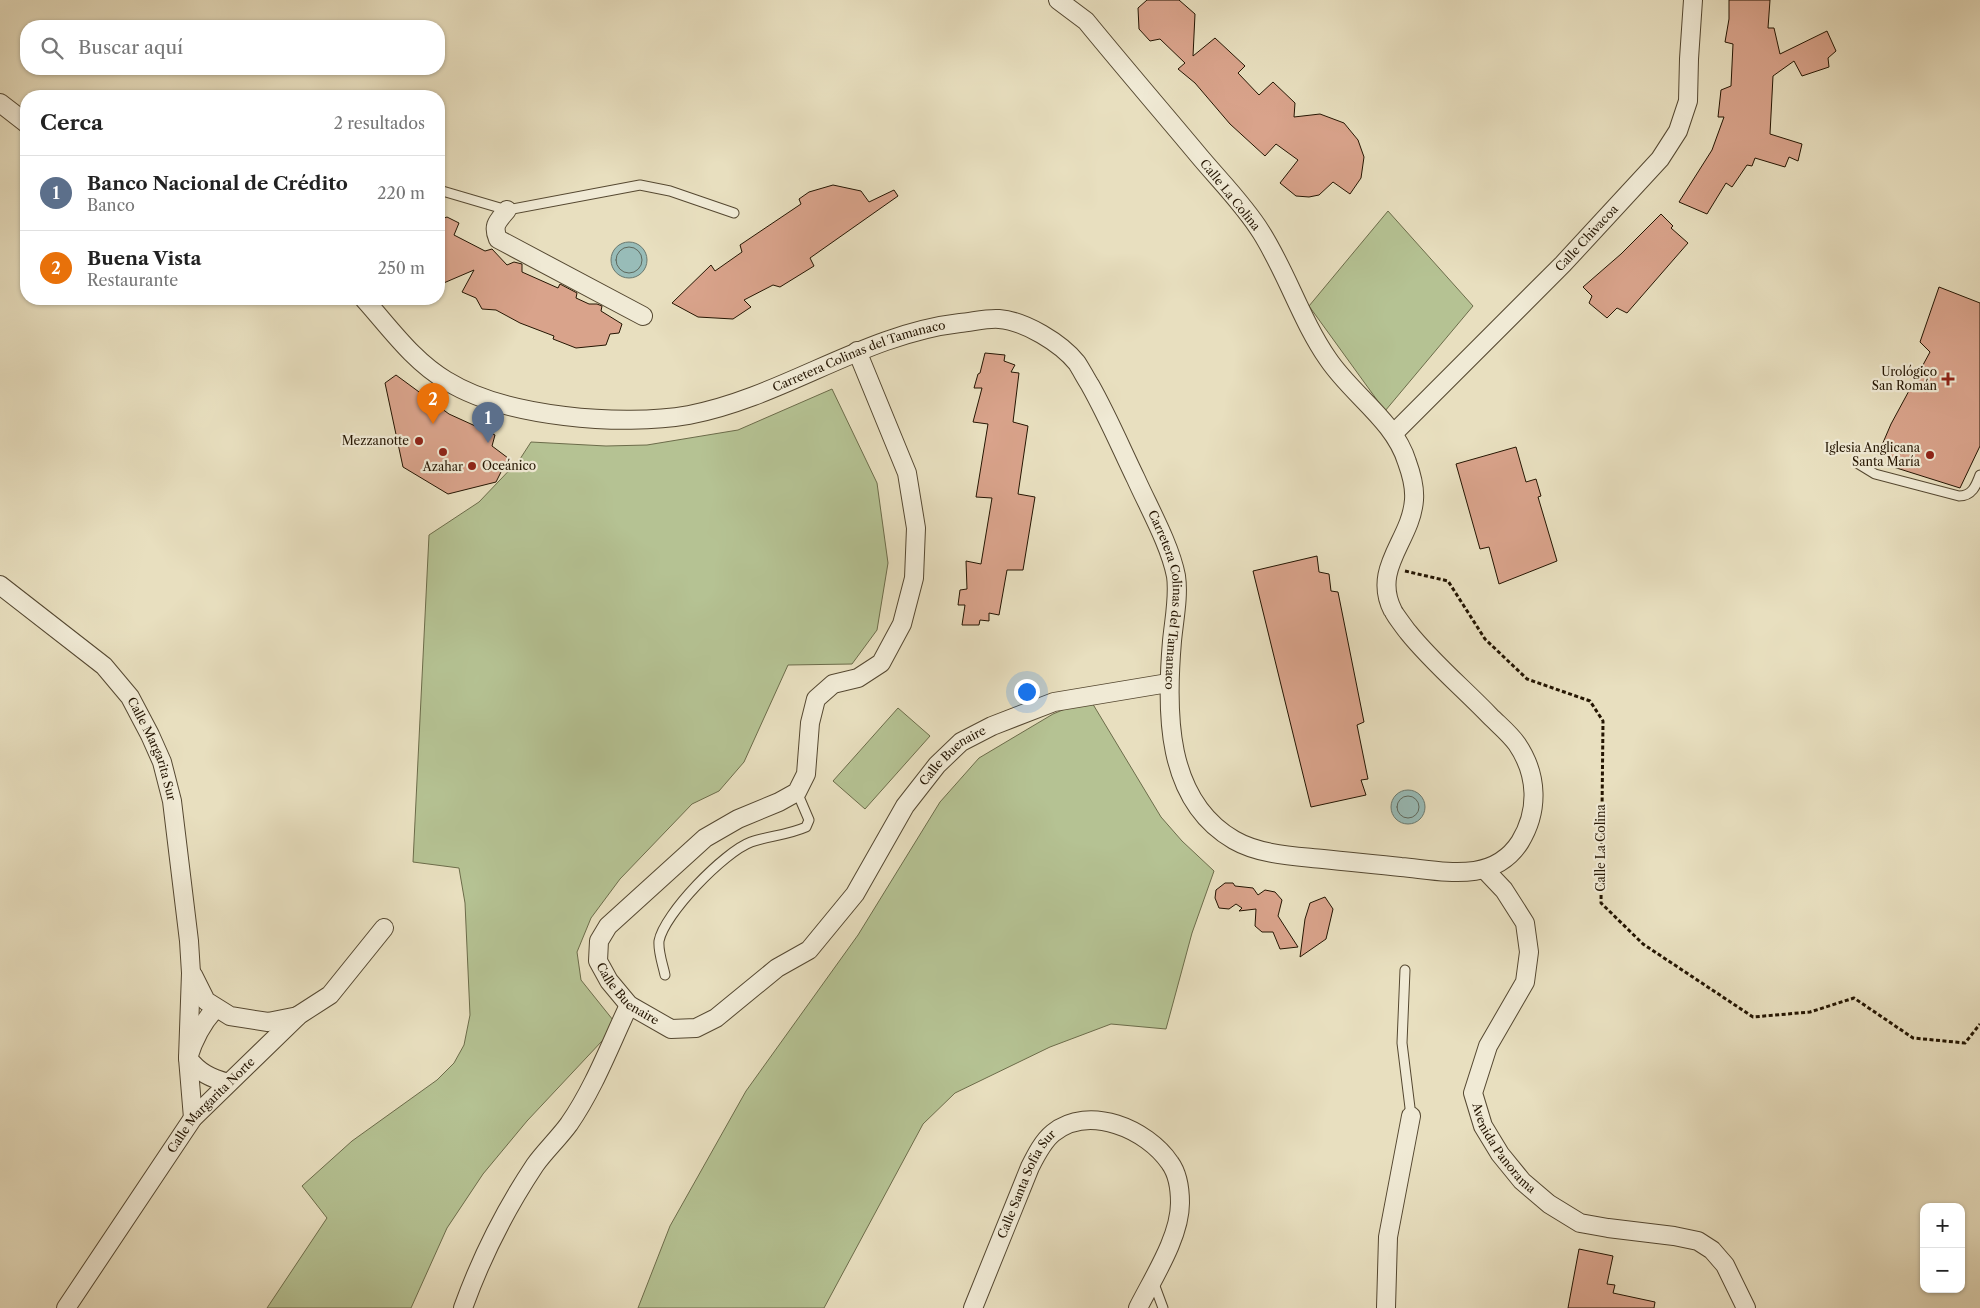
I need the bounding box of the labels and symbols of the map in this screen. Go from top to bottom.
street label: Calle La Colina [1197,156,1264,234]
street label: Calle Chivacoa [1552,201,1621,274]
street label: Carretera Colinas del Tamanaco [770,317,947,395]
place label: Urológico San Román [1872,364,1937,393]
marker: Urológico San Román [1941,372,1955,386]
pin: 2 [417,383,449,424]
pin: 1 [472,402,504,443]
place label: Mezzanotte [342,433,409,448]
marker: Mezzanotte [413,435,425,447]
place label: Iglesia Anglicana Santa María [1825,440,1921,469]
marker: Azahar [437,446,449,458]
marker: Iglesia Anglicana Santa María [1924,449,1936,461]
place label: Oceánico [482,458,536,473]
place label: Azahar [422,459,463,474]
marker: Oceánico [466,460,478,472]
street label: Carretera Colinas del Tamanaco [1145,508,1185,690]
your location [1014,679,1040,705]
street label: Calle Margarita Sur [124,694,180,802]
street label: Calle Buenaire [916,722,988,788]
street label: Calle La Colina [1593,804,1608,892]
street label: Calle Buenaire [593,960,662,1028]
street label: Calle Margarita Norte [164,1054,258,1156]
street label: Avenida Panorama [1469,1100,1539,1197]
street label: Calle Santa Sofía Sur [994,1126,1058,1241]

